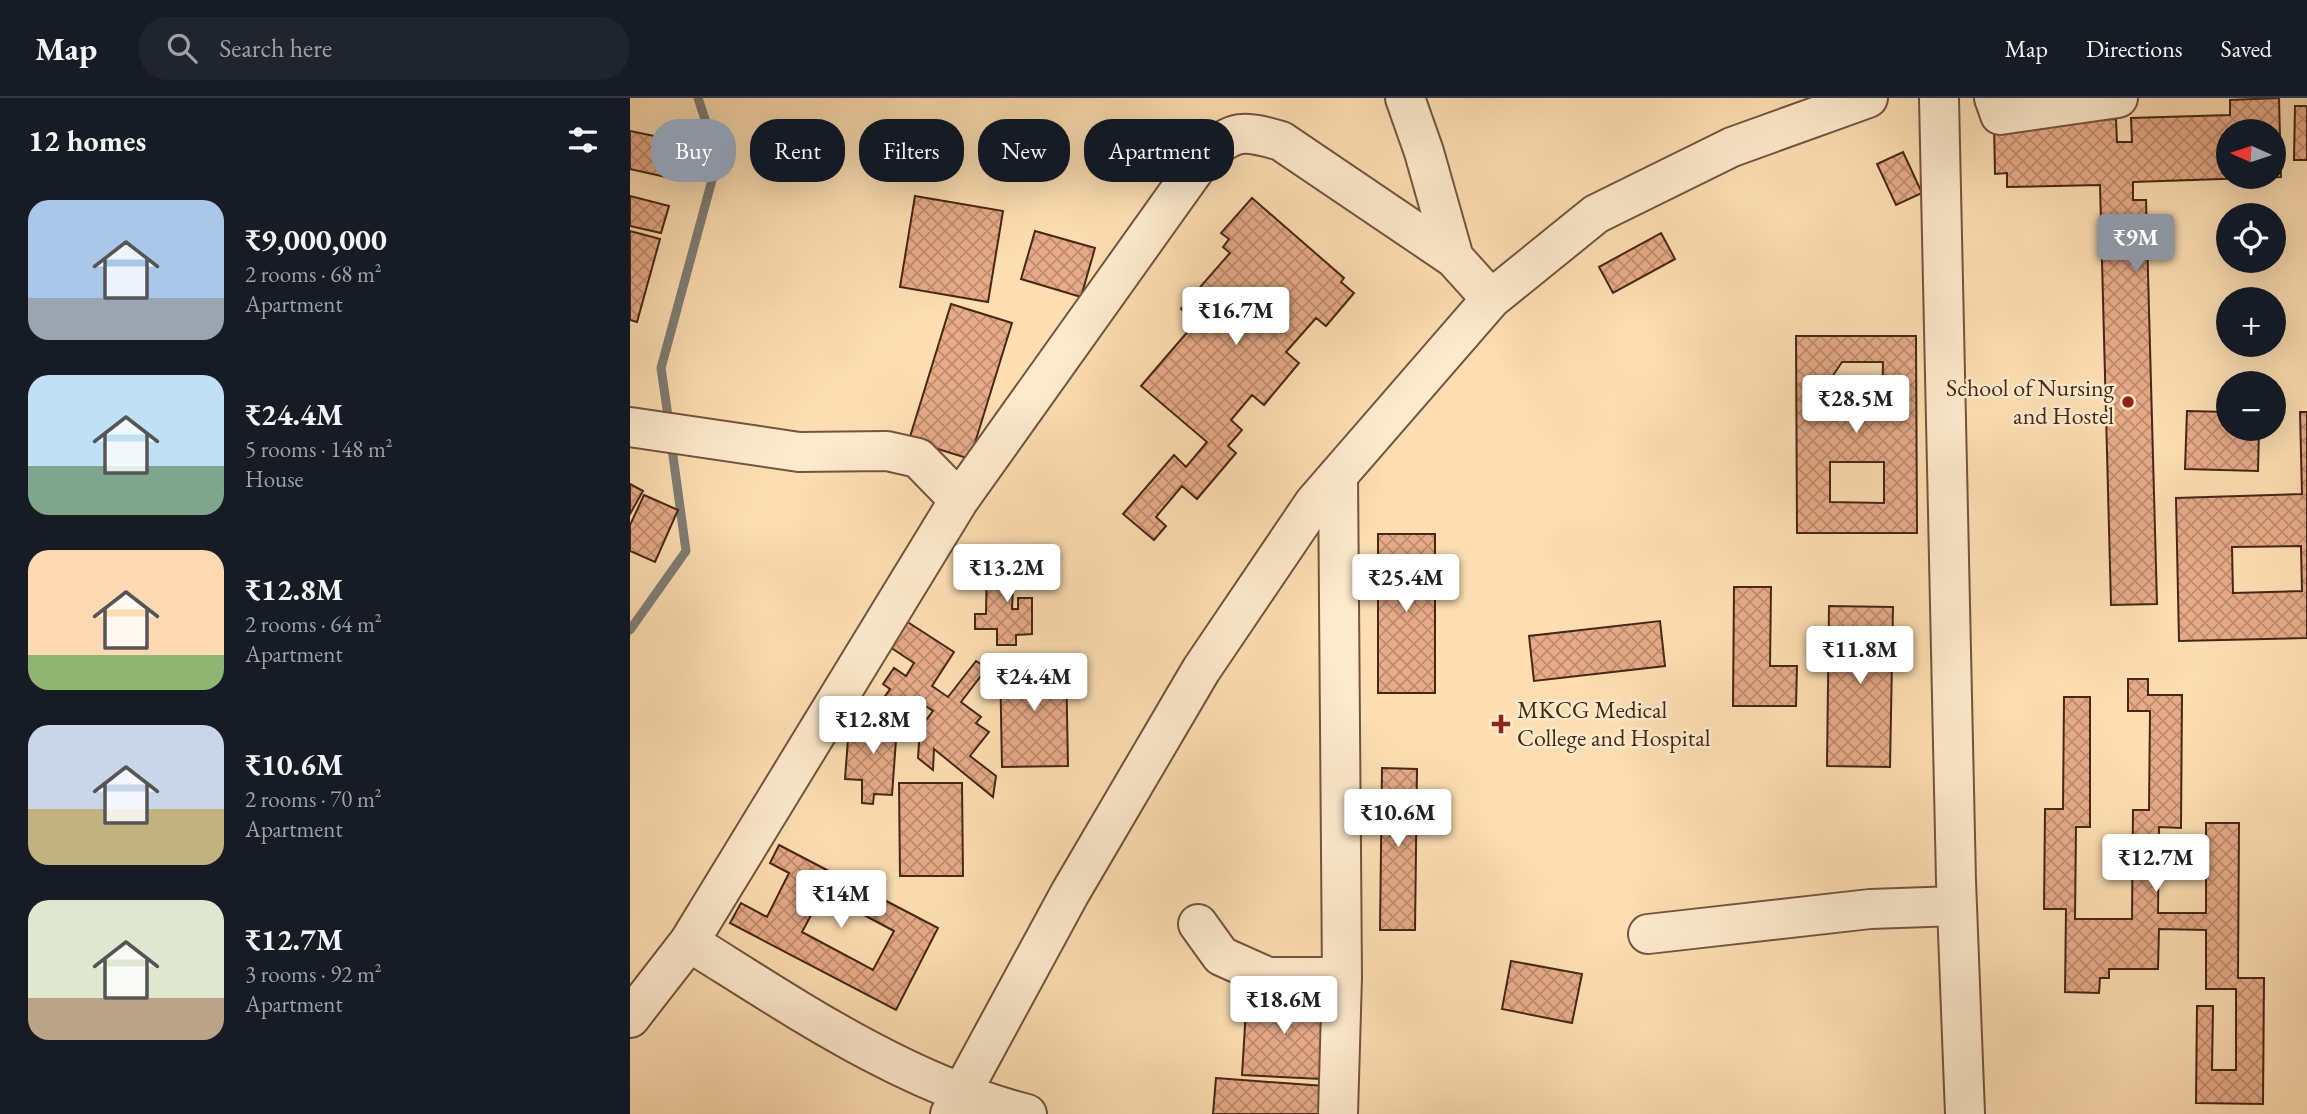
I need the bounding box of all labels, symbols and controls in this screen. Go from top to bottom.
search box [139,17,629,80]
text: Map [35,27,97,70]
icon: search [163,29,201,67]
text: Search here [219,31,332,65]
text: Map [2005,33,2048,64]
text: Directions [2086,33,2183,64]
text: Saved [2221,33,2272,64]
chip: Buy [651,119,736,182]
chip: Rent [750,119,845,182]
chip: Filters [859,119,964,182]
chip: New [978,119,1070,182]
chip: Apartment [1084,119,1234,182]
north arrow [2216,119,2286,189]
map controls [2216,119,2286,441]
text: 12 homes [28,121,146,160]
icon: filters [564,121,602,159]
button: locate [2216,203,2286,273]
pin: ₹9M [2102,214,2170,274]
text: ₹9,000,000 [245,220,387,259]
text: ₹9M [2113,222,2159,252]
icon: home [84,228,168,312]
text: 2 rooms · 68 m² [245,259,382,289]
button: + [2216,287,2286,357]
pin: ₹16.7M [1179,288,1293,347]
text: Apartment [245,289,343,319]
text: ₹16.7M [1198,295,1274,325]
button: − [2216,371,2286,441]
place label: School of Nursing and Hostel [1946,372,2115,431]
pin: ₹28.5M [1799,376,1913,435]
text: ₹28.5M [1818,383,1894,413]
marker: School of Nursing and Hostel [2120,394,2136,410]
text: ₹24.4M [245,395,343,434]
icon: home [84,403,168,487]
text: 5 rooms · 148 m² [245,434,393,464]
text: House [245,464,304,494]
pin: ₹13.2M [950,545,1064,604]
text: ₹13.2M [969,552,1045,582]
pin: ₹25.4M [1349,554,1463,614]
text: ₹25.4M [1368,562,1444,592]
text: ₹12.8M [245,570,343,609]
icon: home [84,578,168,662]
text: 2 rooms · 64 m² [245,609,382,639]
pin: ₹11.8M [1803,626,1917,686]
text: ₹11.8M [1822,634,1898,664]
text: Apartment [245,639,343,669]
pin: ₹24.4M [977,654,1091,713]
text: ₹24.4M [996,661,1072,691]
place label: MKCG Medical College and Hospital [1517,694,1711,753]
pin: ₹12.8M [816,696,930,756]
text: ₹12.8M [835,704,911,734]
marker: MKCG Medical College and Hospital [1491,714,1511,734]
text: ₹10.6M [245,745,343,784]
icon: home [84,753,168,837]
text: 2 rooms · 70 m² [245,784,382,814]
pin: ₹10.6M [1341,790,1455,849]
text: ₹10.6M [1360,797,1436,827]
text: Apartment [245,814,343,844]
pin: ₹12.7M [2099,834,2213,894]
text: ₹12.7M [2118,842,2194,872]
pin: ₹14M [800,870,882,930]
text: ₹14M [812,878,870,908]
text: ₹12.7M [245,920,343,959]
icon: home [84,928,168,1012]
text: 3 rooms · 92 m² [245,959,382,989]
pin: ₹18.6M [1227,976,1341,1036]
text: ₹18.6M [1246,984,1322,1014]
text: Apartment [245,989,343,1019]

